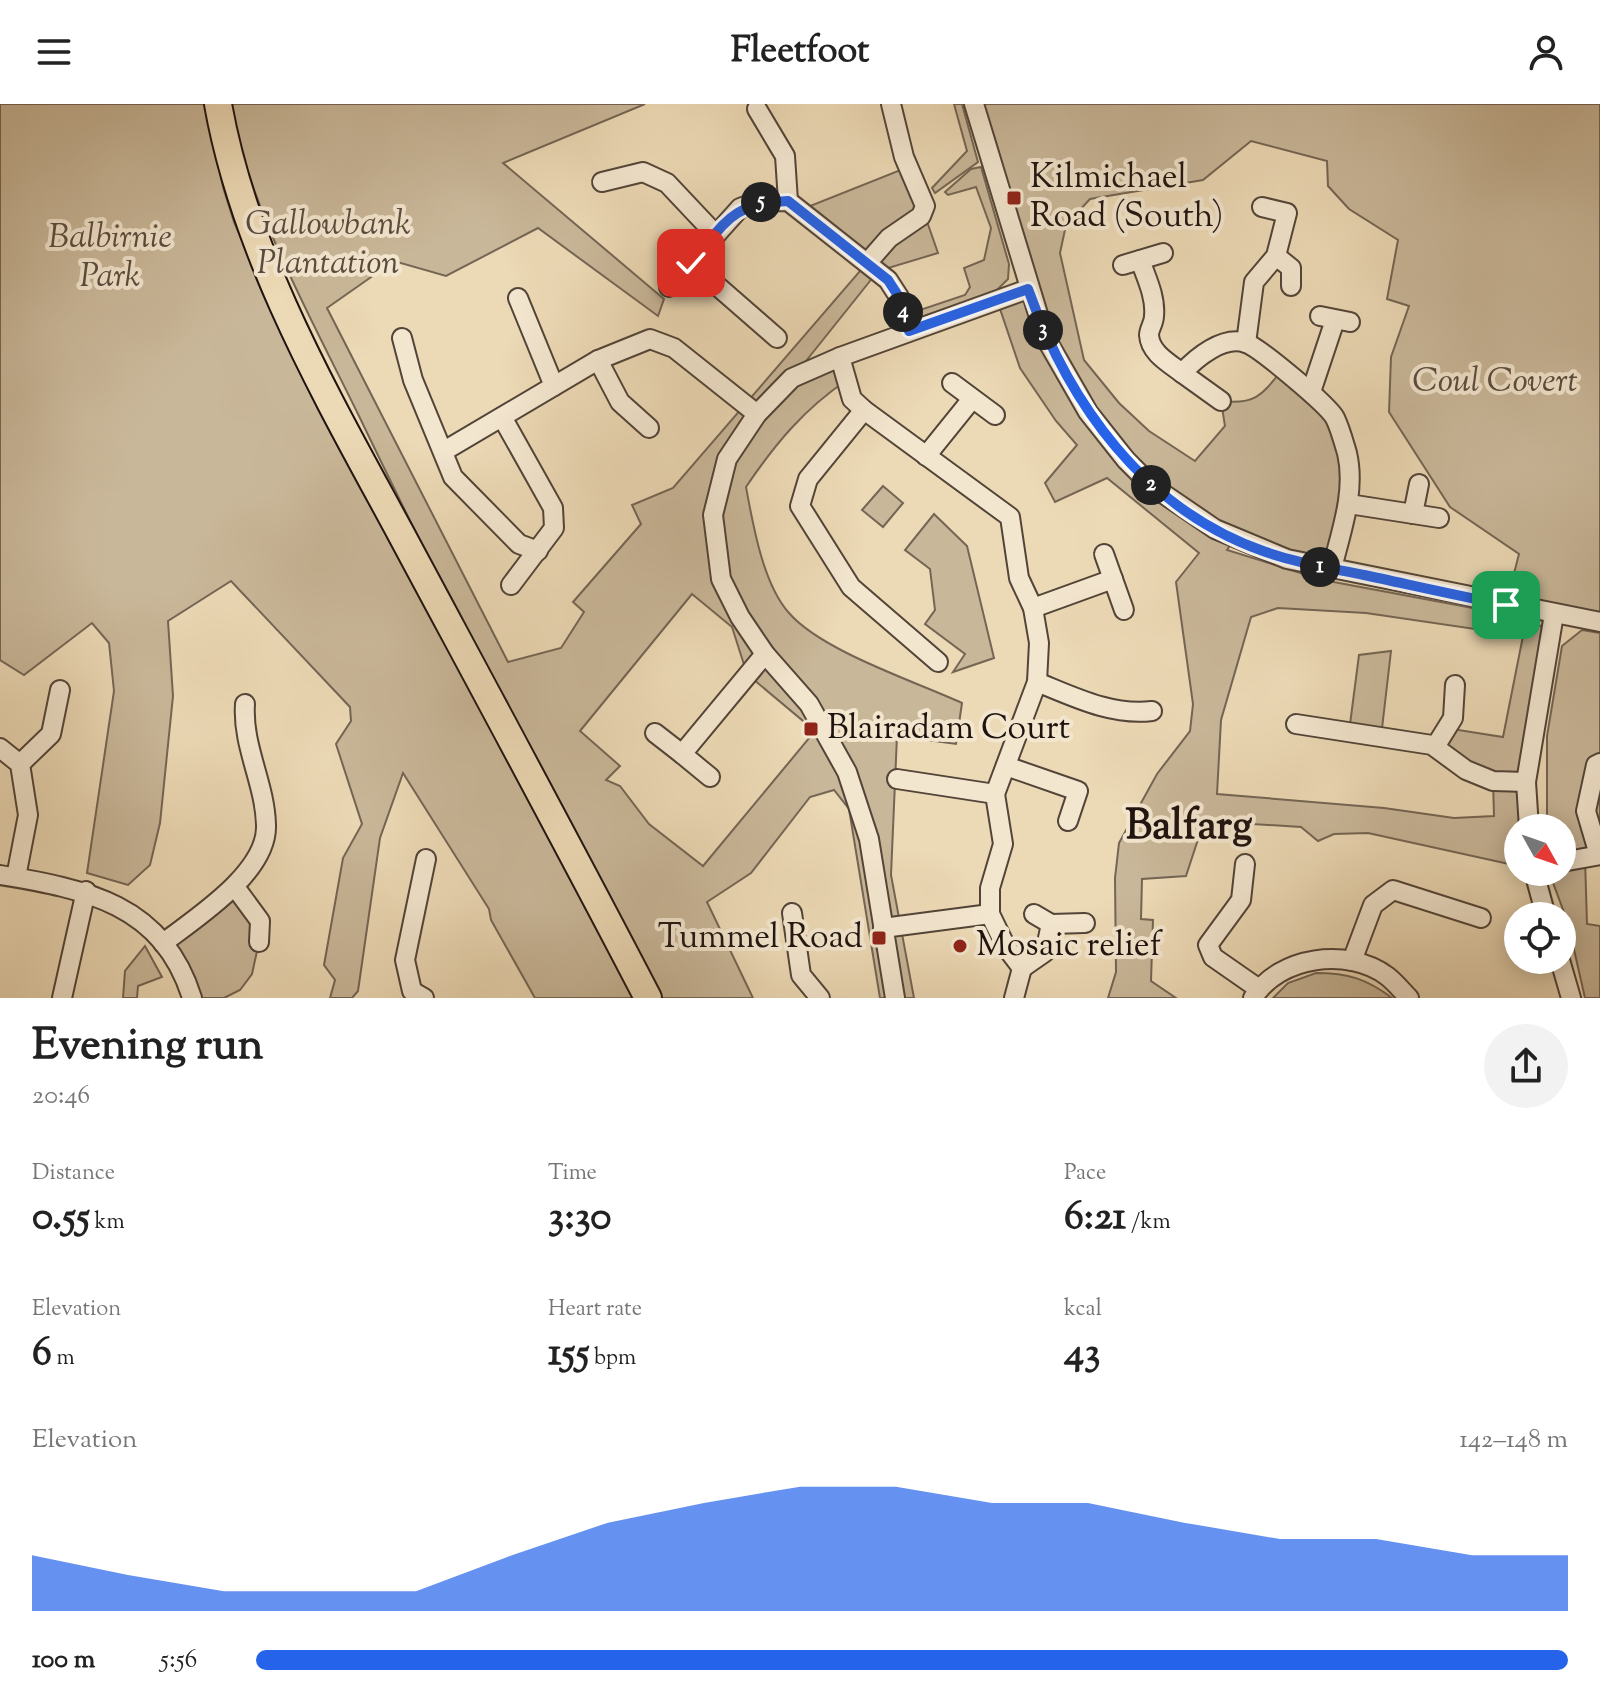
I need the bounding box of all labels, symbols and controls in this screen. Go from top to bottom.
text: Fleetfoot [731,26,869,78]
icon: menu [32,30,76,74]
icon: person [1524,30,1568,74]
place label: Kilmichael Road (South) [1030,154,1223,242]
pin: 5 [741,182,781,222]
text: 5 [757,186,765,218]
marker: Kilmichael Road (South) [1005,189,1023,207]
park label: Gallowbank Plantation [245,201,411,289]
park label: Balbirnie Park [48,214,172,302]
pin [657,229,725,297]
icon: check [669,241,713,285]
pin: 4 [883,292,923,332]
text: 4 [897,296,909,328]
pin: 3 [1023,310,1063,350]
text: 3 [1039,314,1047,346]
park label: Coul Covert [1412,358,1578,407]
pin: 2 [1131,465,1171,505]
text: 2 [1146,469,1156,501]
pin: 1 [1300,547,1340,587]
text: 1 [1316,551,1324,583]
pin [1472,571,1540,639]
icon: arrive [1484,583,1528,627]
place label: Blairadam Court [827,705,1070,754]
marker: Blairadam Court [802,720,820,738]
district label: Balfarg [1125,798,1253,858]
north arrow [1504,814,1576,886]
map controls [1504,814,1576,974]
button: locate [1504,902,1576,974]
place label: Tummel Road [658,914,863,963]
place label: Mosaic relief [976,922,1163,971]
marker: Tummel Road [870,929,888,947]
marker: Mosaic relief [951,937,969,955]
text: Evening run [32,1016,264,1079]
button: share [1484,1024,1568,1108]
text: 20:46 [32,1078,90,1115]
text: Distance [32,1158,115,1190]
text: Time [548,1158,597,1190]
text: Pace [1064,1158,1106,1190]
text: 0.55 [32,1190,90,1247]
text: 3:30 [548,1190,612,1247]
text: 6:21 [1064,1190,1126,1247]
text: km [90,1207,125,1239]
text: /km [1126,1207,1171,1239]
text: Elevation [32,1294,121,1326]
text: Heart rate [548,1294,642,1326]
text: kcal [1064,1294,1102,1326]
text: 6 [32,1326,52,1383]
text: 155 [548,1326,589,1383]
text: 43 [1064,1326,1100,1383]
text: m [52,1343,75,1375]
text: bpm [589,1343,636,1375]
text: Elevation [32,1422,137,1459]
text: 142–148 m [1459,1422,1568,1459]
text: 100 m [32,1642,95,1679]
text: 5:56 [160,1642,197,1679]

